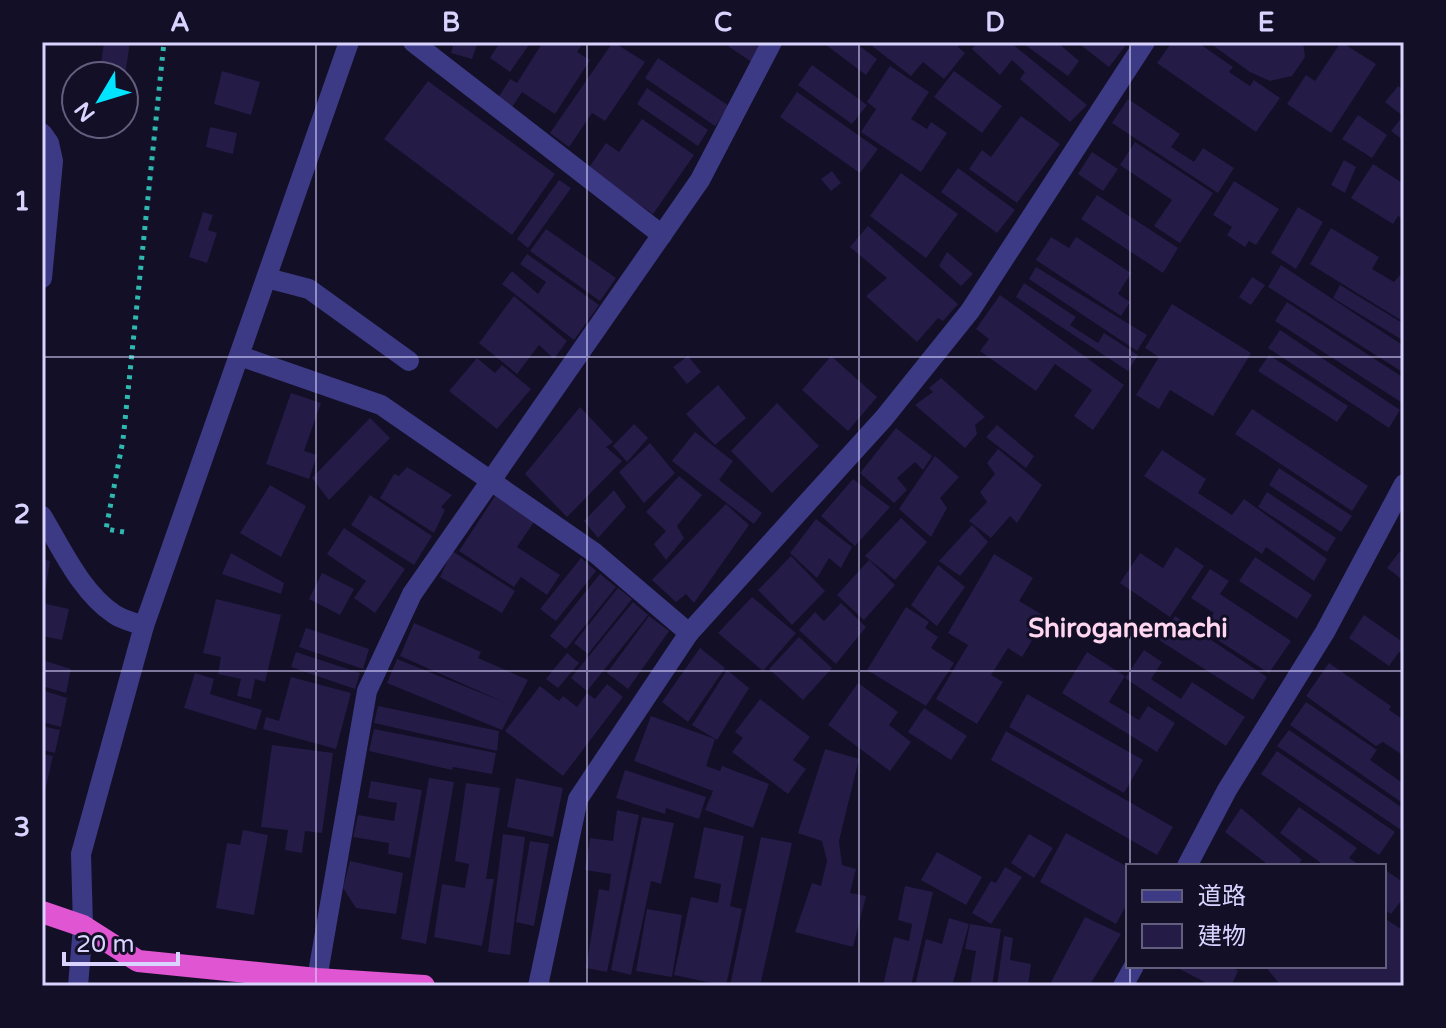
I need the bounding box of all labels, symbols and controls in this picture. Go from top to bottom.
text: A [170,7,190,38]
text: B [442,7,460,38]
text: C [714,7,732,38]
text: D [985,7,1005,38]
text: E [1258,7,1274,38]
north arrow [60,60,140,140]
text: N [69,97,101,127]
text: 1 [14,186,30,217]
text: 2 [14,499,30,530]
district label: Shiroganemachi [1028,613,1228,644]
text: 3 [14,812,30,843]
legend [1126,864,1386,968]
text: 道路 [1198,882,1246,911]
scale bar [64,916,178,966]
text: 建物 [1198,922,1246,951]
text: 20 m [76,930,134,959]

